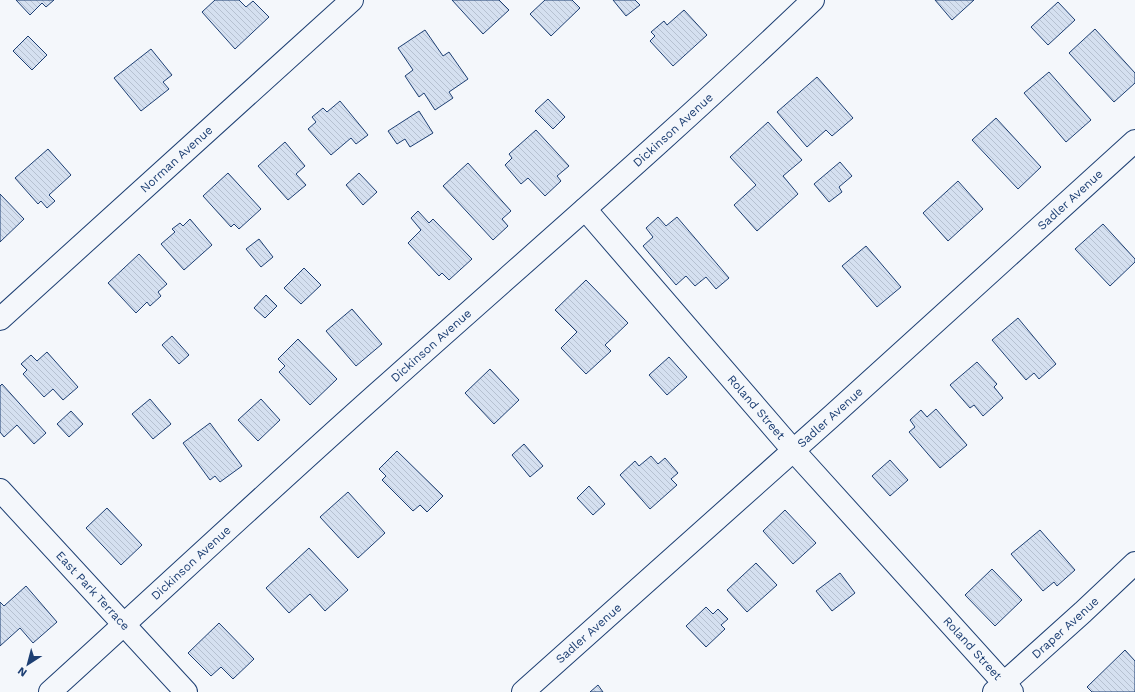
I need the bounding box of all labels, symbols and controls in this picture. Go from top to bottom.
street label: Dickinson Avenue [630,90,716,170]
street label: Norman Avenue [137,123,215,195]
street label: Sadler Avenue [1035,167,1106,233]
street label: Dickinson Avenue [388,306,474,385]
street label: Roland Street [725,372,788,442]
street label: Sadler Avenue [795,384,866,450]
street label: Dickinson Avenue [148,523,234,603]
street label: East Park Terrace [53,548,133,633]
street label: Draper Avenue [1029,594,1102,662]
street label: Sadler Avenue [553,600,624,666]
street label: Roland Street [940,614,1005,683]
north arrow [8,644,48,684]
text: N [15,664,30,679]

